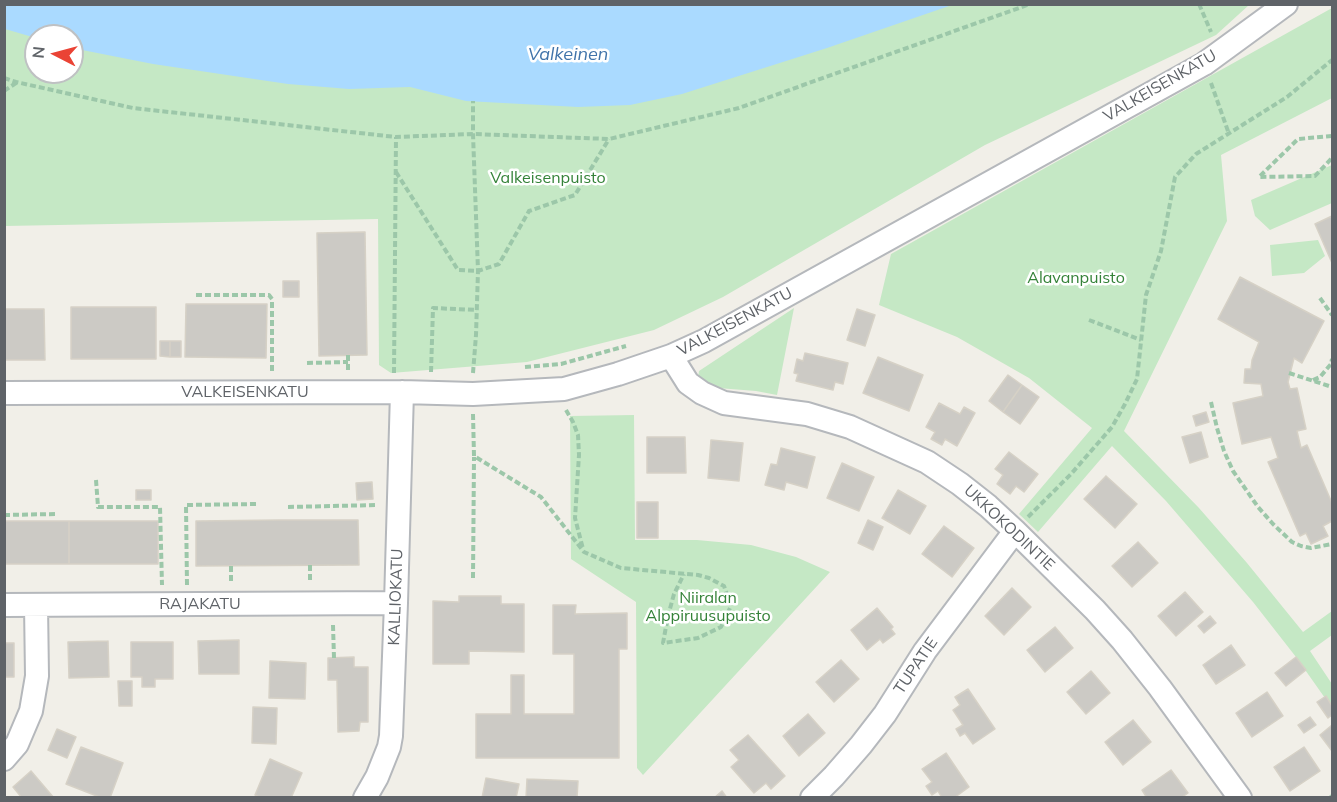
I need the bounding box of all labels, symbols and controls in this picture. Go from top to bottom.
north arrow [24,24,84,84]
water label: Valkeinen [528,44,608,66]
text: N [28,45,49,59]
street label: VALKEISENKATU [1100,46,1220,126]
park label: Valkeisenpuisto [490,168,606,188]
park label: Alavanpuisto [1027,268,1125,288]
street label: VALKEISENKATU [674,284,796,360]
street label: VALKEISENKATU [181,382,309,402]
street label: UKKOKODINTIE [960,481,1058,575]
street label: KALLIOKATU [385,548,407,646]
park label: Niiralan Alppiruusupuisto [645,588,771,626]
street label: RAJAKATU [159,594,241,614]
street label: TUPATIE [890,634,942,698]

